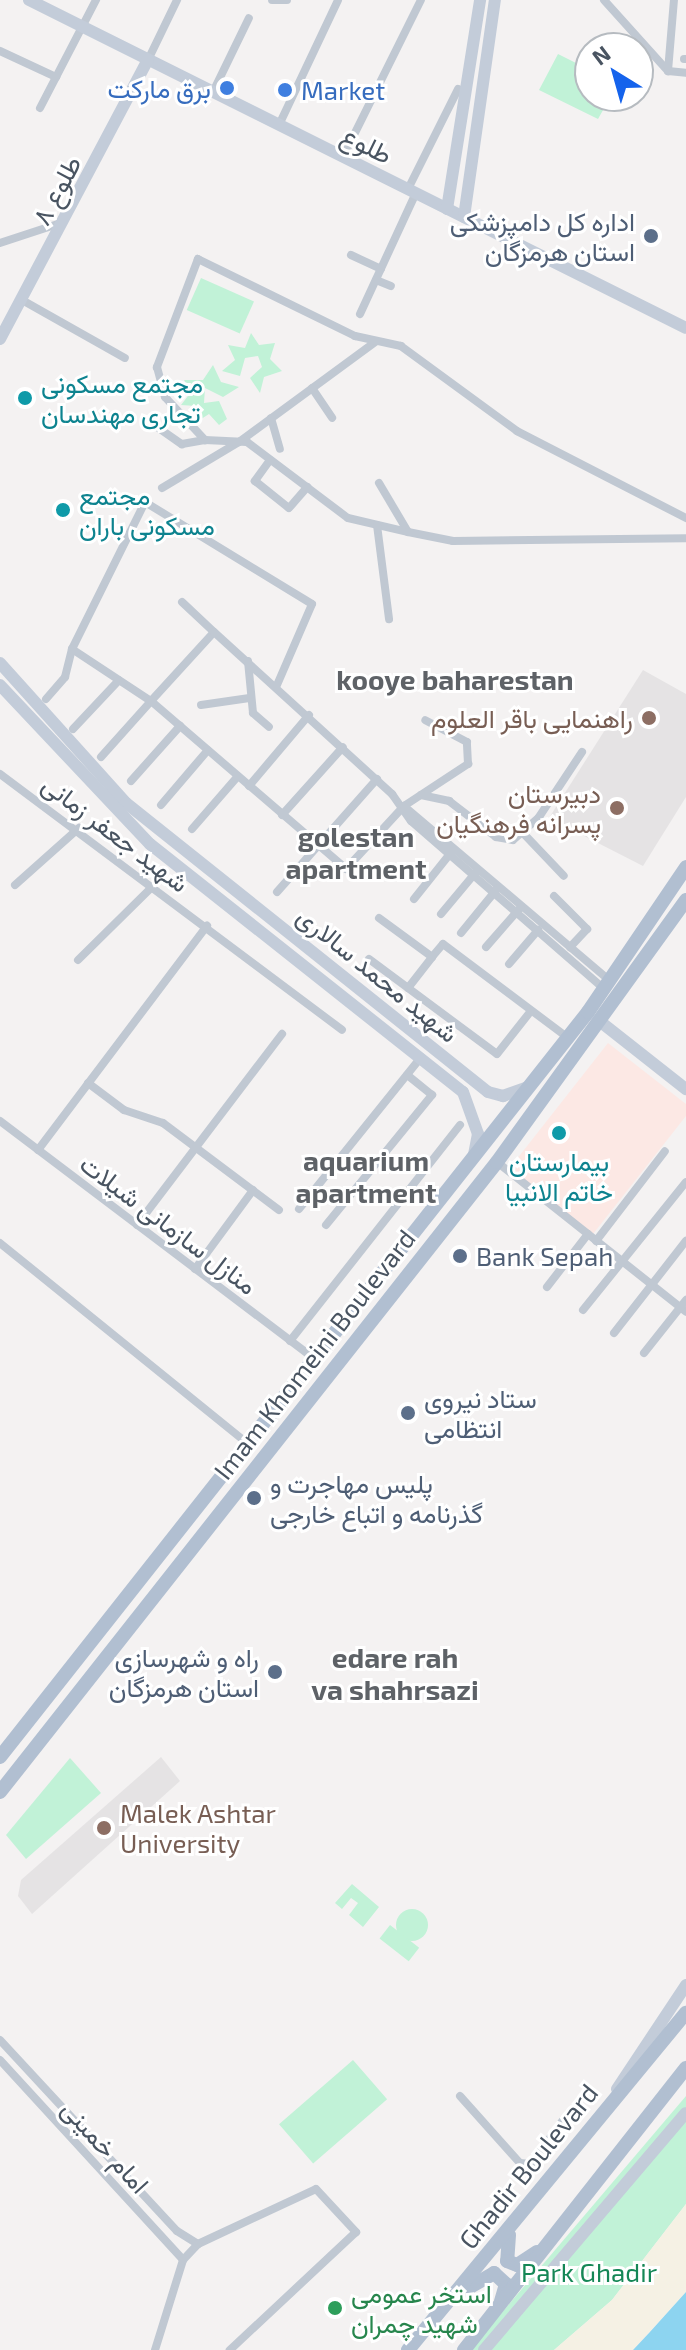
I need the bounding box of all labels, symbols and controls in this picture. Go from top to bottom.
north arrow [574,32,654,112]
text: N [587,39,615,70]
place label: برق مارکت [107,72,211,104]
place label: Market [301,74,385,106]
marker: برق مارکت [218,79,236,97]
marker: Market [276,81,294,99]
street label: طلوع [336,118,398,170]
street label: طلوع ۸ [25,150,87,230]
place label: اداره کل دامپزشکی استان هرمزگان [450,205,635,266]
marker: اداره کل دامپزشکی استان هرمزگان [642,227,660,245]
place label: مجتمع مسکونی تجاری مهندسان [41,367,203,428]
marker: مجتمع مسکونی تجاری مهندسان [16,389,34,407]
place label: مجتمع مسکونی باران [79,479,215,540]
marker: مجتمع مسکونی باران [54,501,72,519]
district label: kooye baharestan [336,662,574,696]
place label: راهنمایی باقر العلوم [431,702,633,734]
marker: راهنمایی باقر العلوم [640,709,658,727]
street label: شهید جعفر زمانی [37,768,195,898]
place label: دبیرستان پسرانه فرهنگیان [436,777,601,838]
marker: دبیرستان پسرانه فرهنگیان [608,799,626,817]
district label: golestan apartment [286,819,426,885]
street label: شهید محمد سالاری [291,900,465,1048]
marker: بیمارستان خاتم الانبیا [550,1124,568,1142]
district label: aquarium apartment [296,1143,436,1209]
place label: بیمارستان خاتم الانبیا [505,1145,613,1206]
street label: منازل سازمانی شیلات [74,1147,264,1301]
street label: Imam Khomeini Boulevard [207,1223,421,1485]
place label: Bank Sepah [476,1240,614,1272]
marker: Bank Sepah [451,1247,469,1265]
place label: ستاد نیروی انتظامی [424,1382,537,1444]
marker: ستاد نیروی انتظامی [399,1404,417,1422]
place label: پلیس مهاجرت و گذرنامه و اتباع خارجى [270,1467,483,1528]
marker: پلیس مهاجرت و گذرنامه و اتباع خارجى [245,1489,263,1507]
district label: edare rah va shahrsazi [311,1640,479,1706]
place label: راه و شهرسازی استان هرمزگان [109,1641,259,1702]
marker: راه و شهرسازی استان هرمزگان [266,1663,284,1681]
place label: Malek Ashtar University [120,1797,277,1858]
marker: Malek Ashtar University [95,1819,113,1837]
street label: Ghadir Boulevard [452,2077,604,2255]
street label: امام خمینی [56,2093,156,2199]
park label: Park Ghadir [521,2256,657,2288]
place label: استخر عمومی شهید چمران [351,2277,492,2338]
marker: استخر عمومی شهید چمران [326,2299,344,2317]

